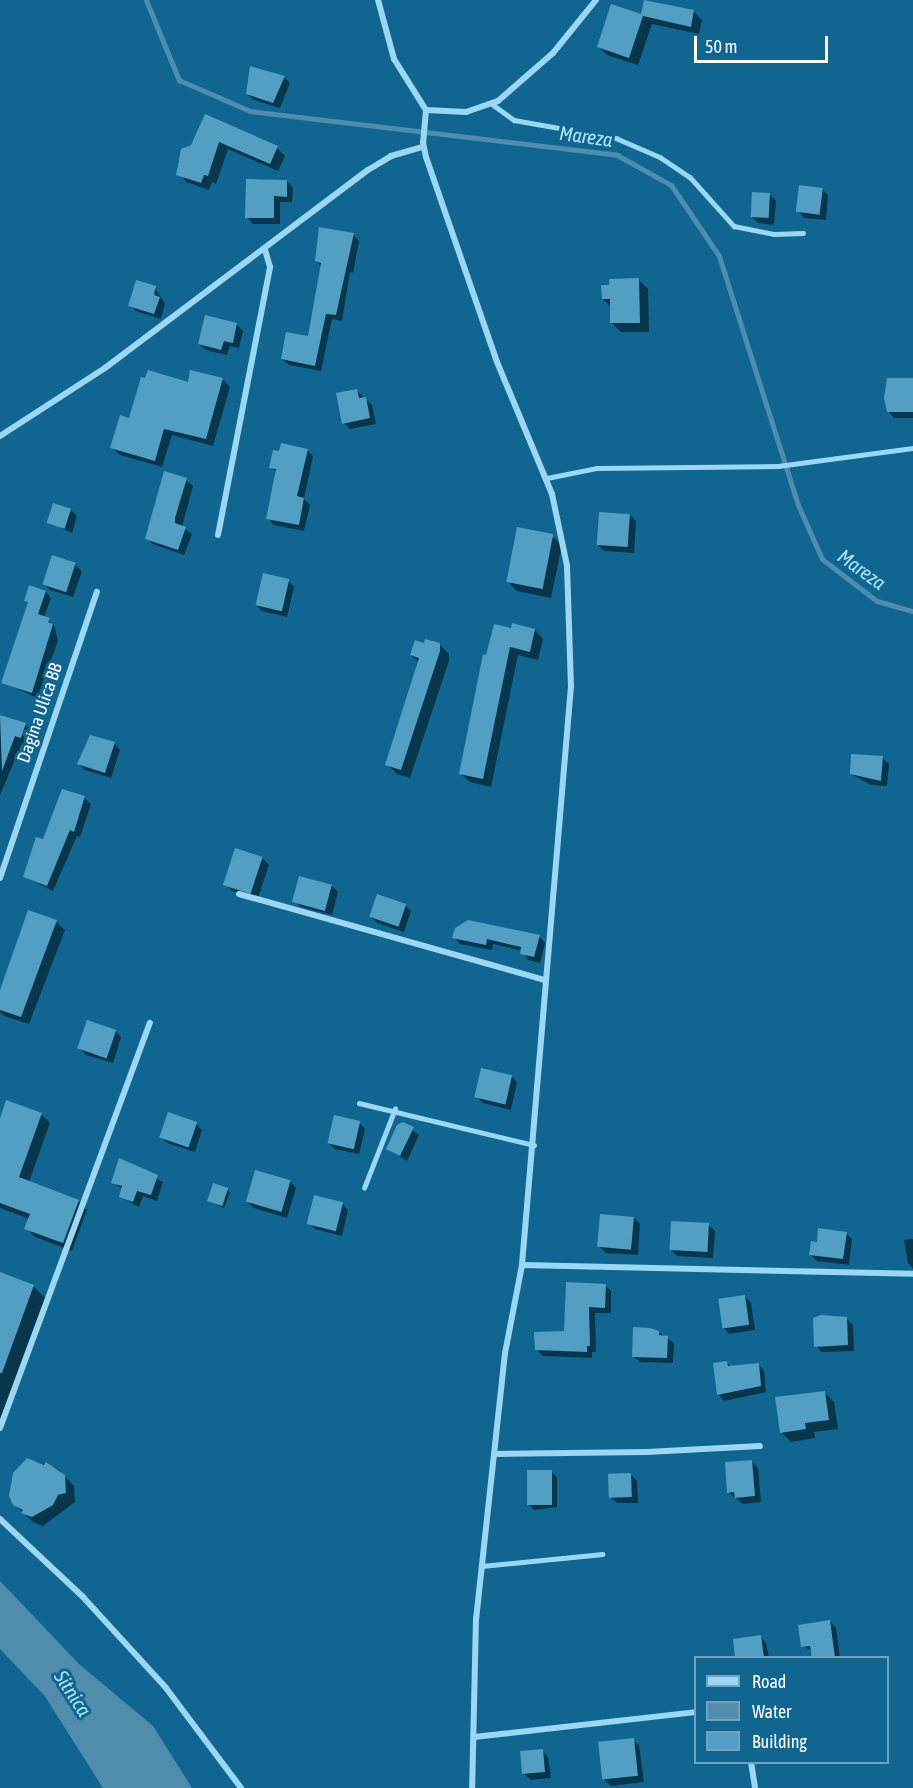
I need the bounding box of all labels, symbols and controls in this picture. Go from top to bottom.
scale bar [697,24,830,62]
text: 50 m [705,36,737,57]
water label: Mareza [558,120,614,152]
water label: Mareza [833,544,891,594]
street label: Dagina Ulica BB [13,660,67,766]
legend [694,1656,889,1764]
water label: Sitnica [49,1666,97,1720]
text: Road [752,1671,786,1692]
text: Water [752,1701,791,1722]
text: Building [752,1731,807,1752]

